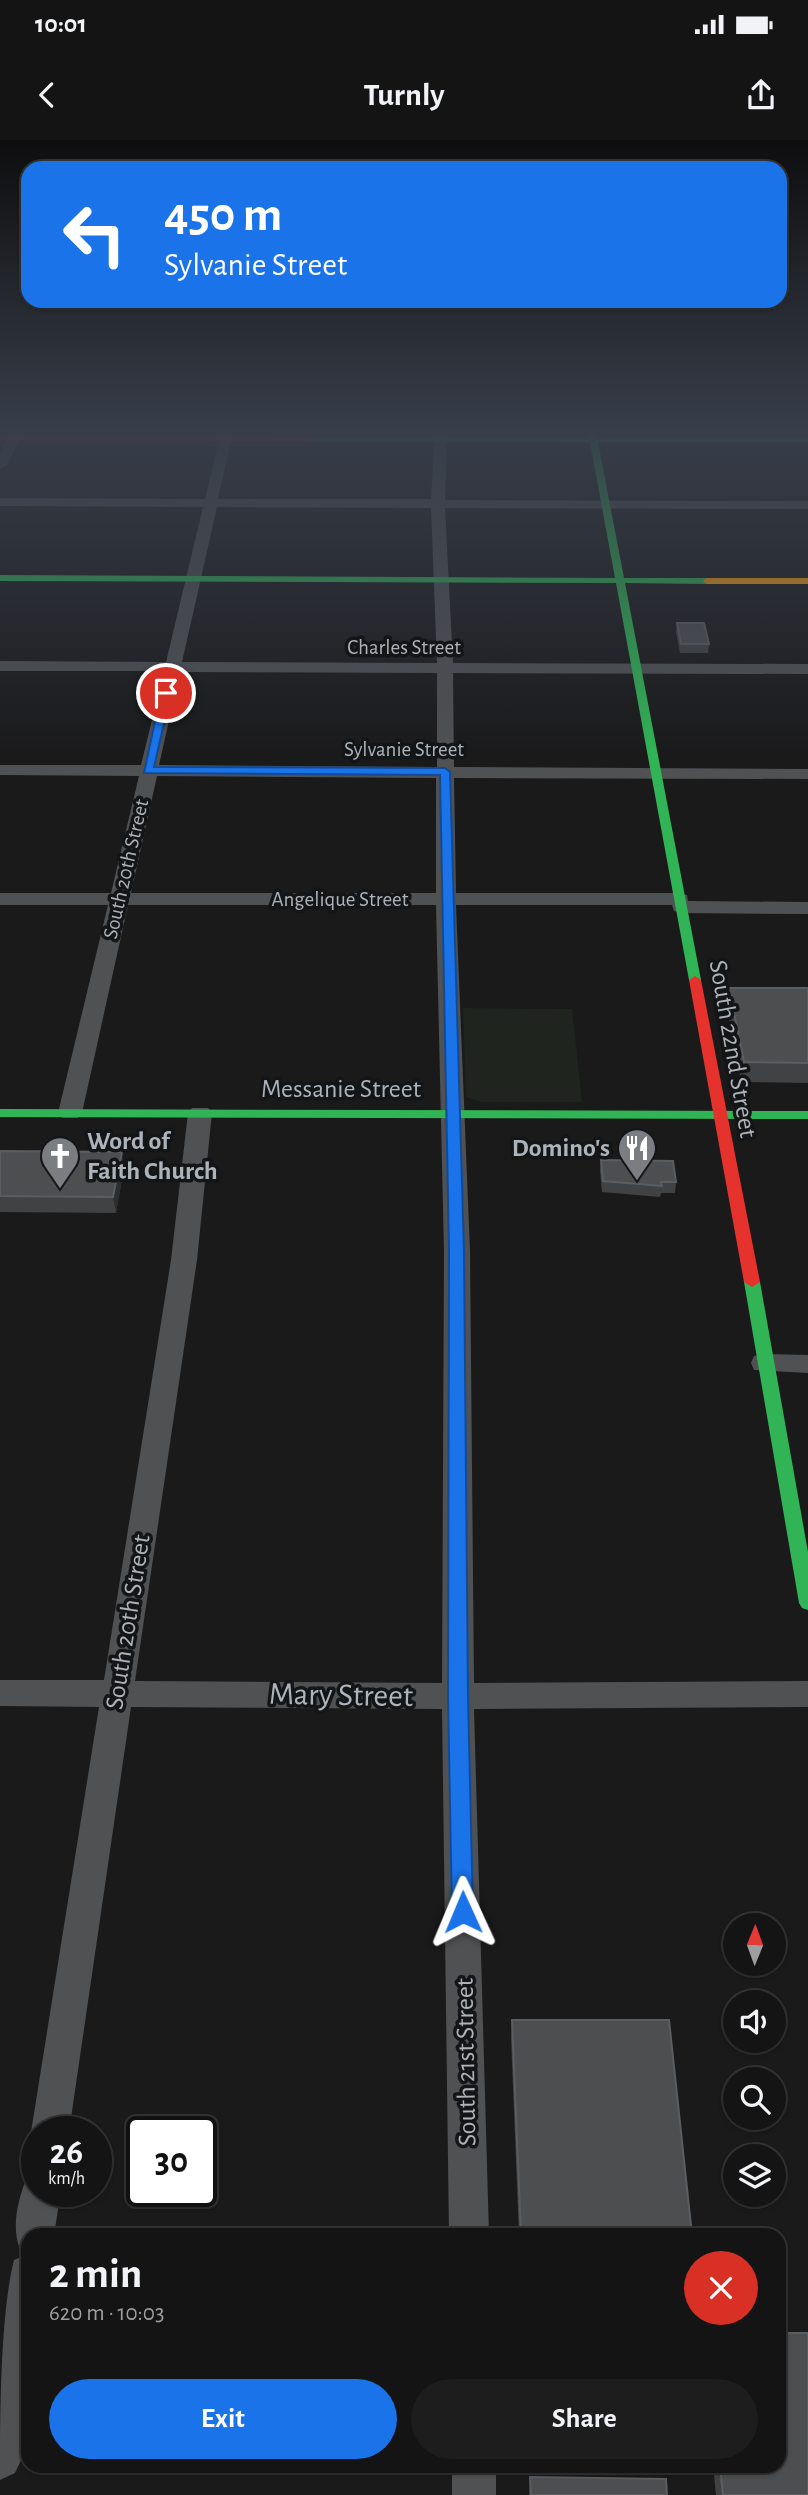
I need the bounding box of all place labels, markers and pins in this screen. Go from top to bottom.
pin [136,663,196,723]
restaurant icon: Domino's [616,1127,658,1182]
place label: Word of Faith Church [87,1128,218,1184]
church icon: Word of Faith Church [39,1135,81,1190]
place label: Domino's [512,1135,610,1161]

